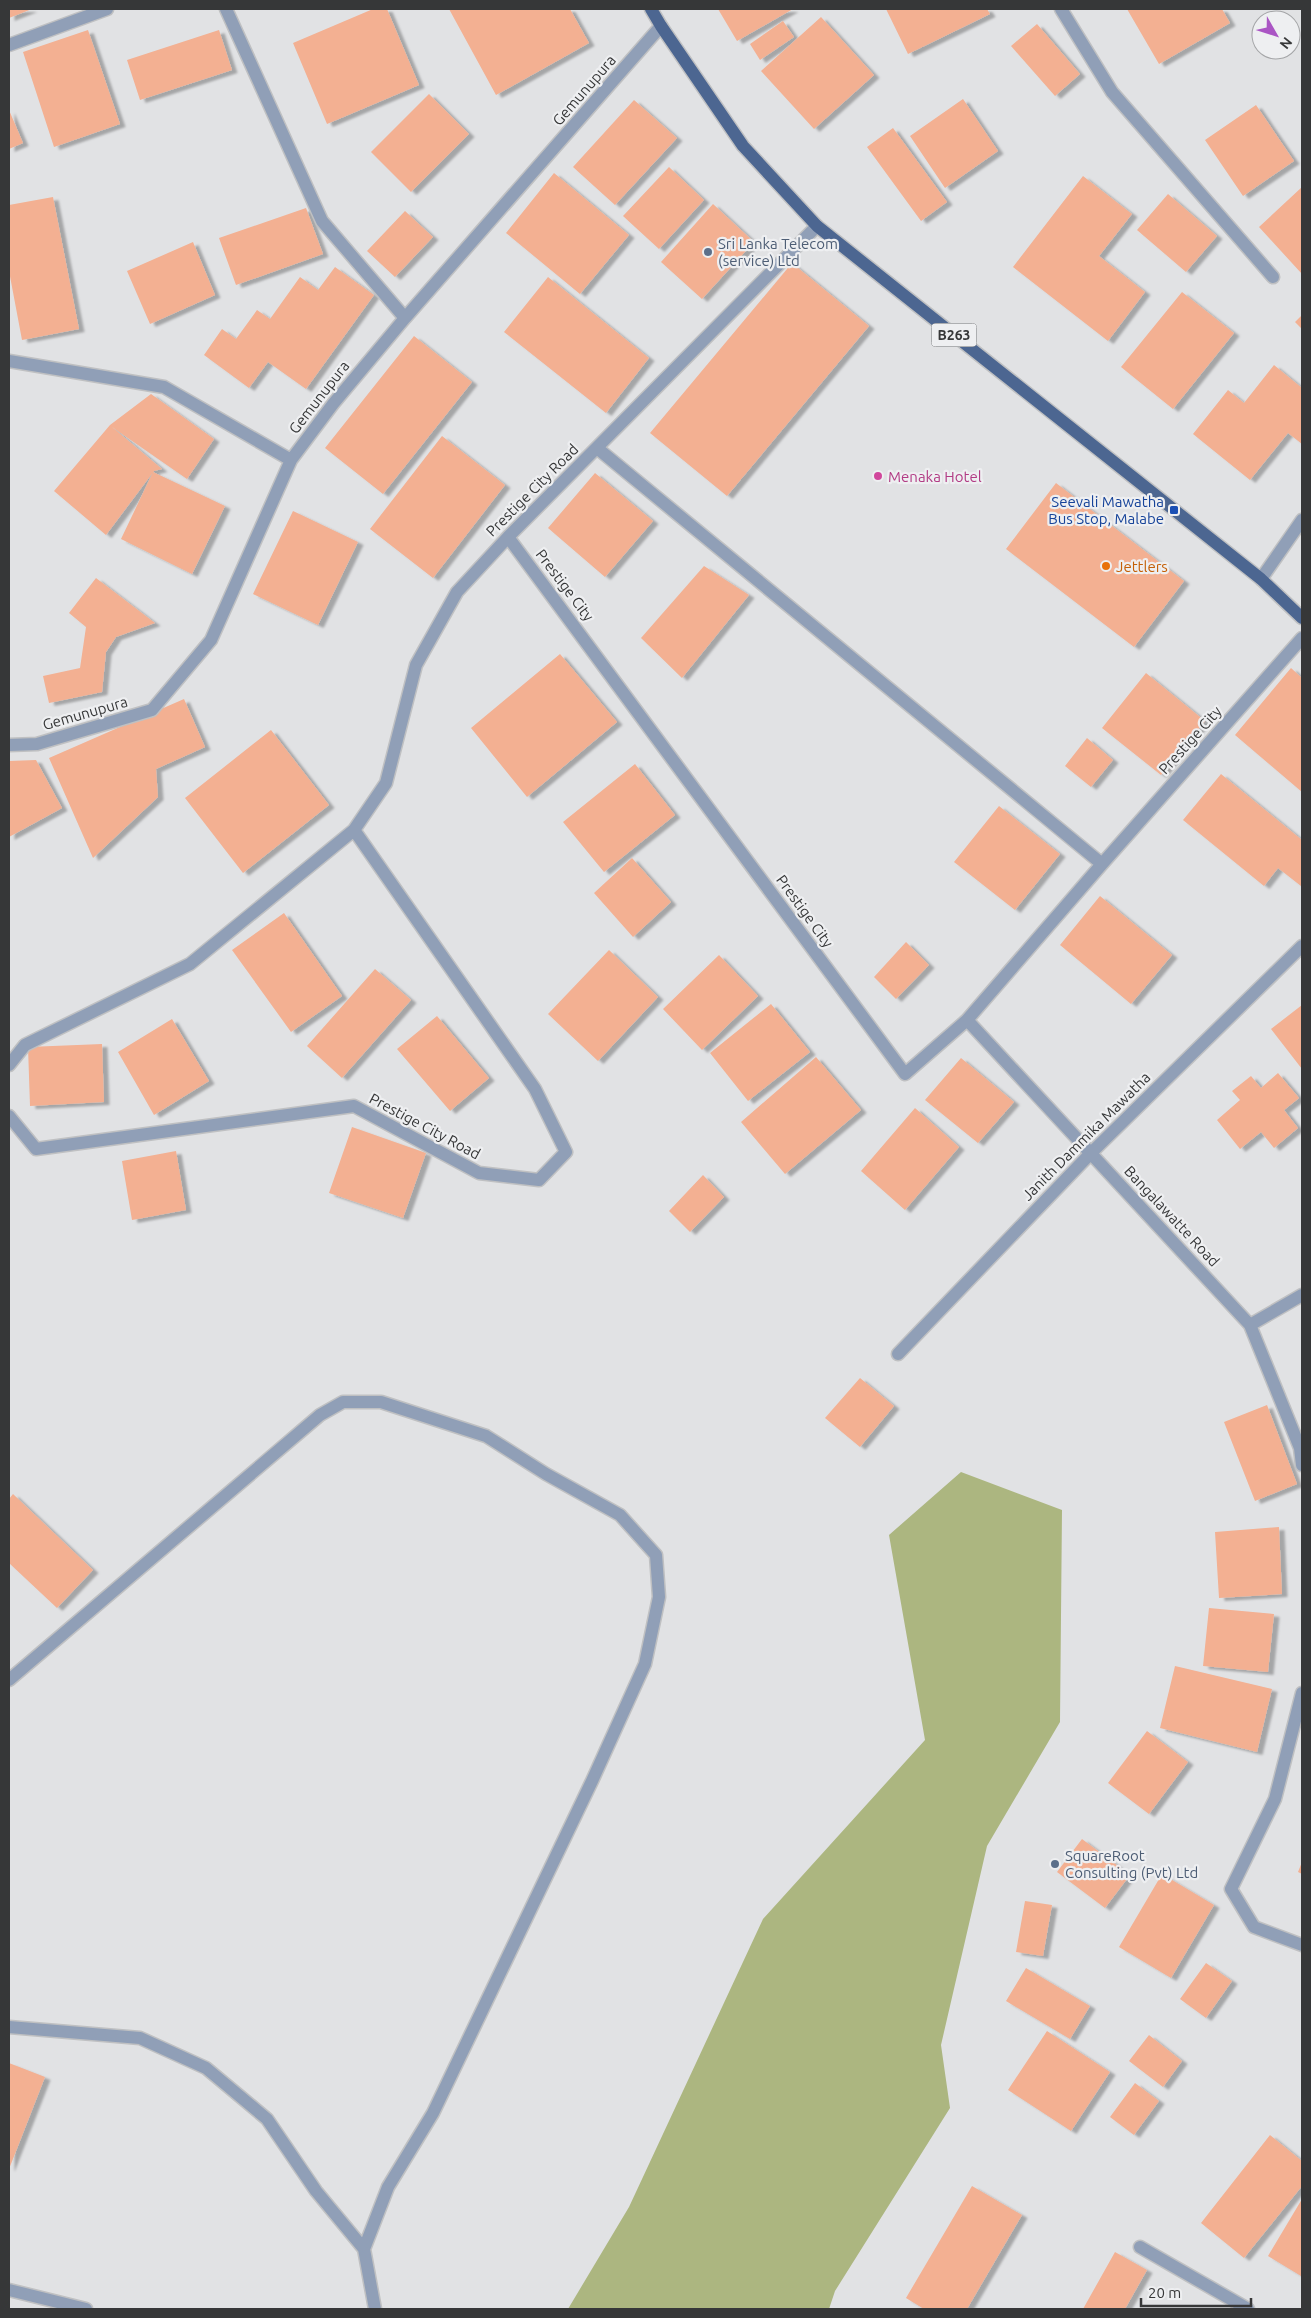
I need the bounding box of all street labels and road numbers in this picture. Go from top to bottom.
street label: Gemunupura [549,51,619,129]
road number: B263 [932,324,976,346]
street label: Gemunupura [285,357,353,437]
street label: Prestige City Road [482,440,582,540]
street label: Prestige City [533,546,597,624]
street label: Gemunupura [41,693,129,733]
street label: Prestige City [1155,703,1225,777]
street label: Prestige City [773,872,837,950]
street label: Janith Dammika Mawatha [1018,1068,1154,1204]
street label: Prestige City Road [367,1090,483,1162]
street label: Bangalawatte Road [1121,1162,1223,1270]

